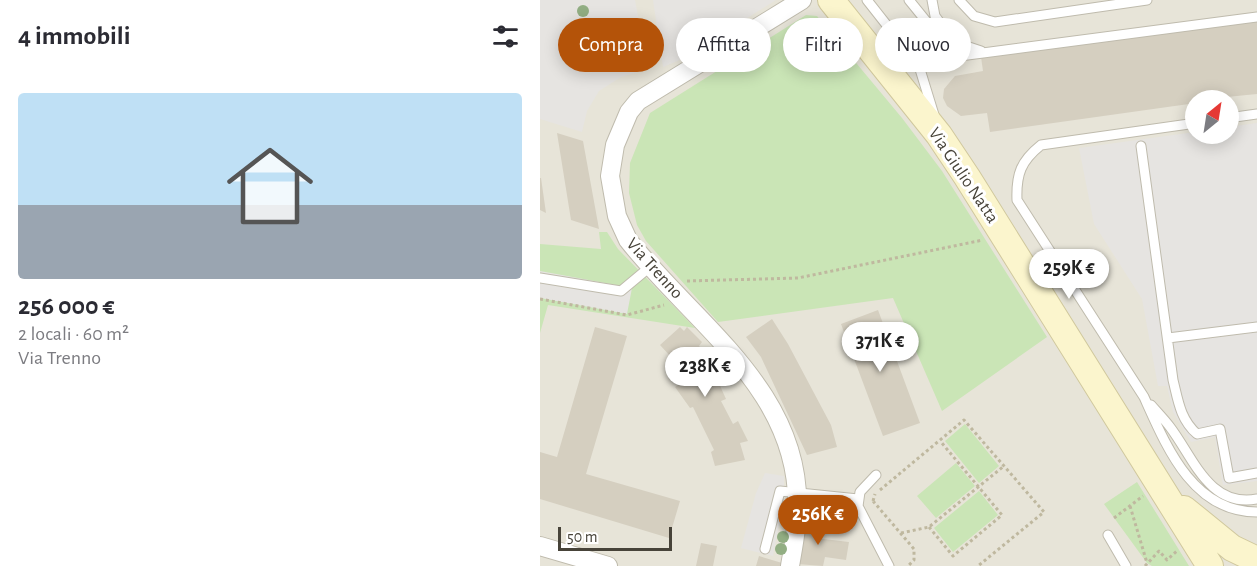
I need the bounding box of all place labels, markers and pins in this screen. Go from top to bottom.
pin: 259K € [1020,249,1118,300]
pin: 371K € [831,322,929,373]
pin: 238K € [656,347,754,398]
pin: 256K € [769,495,867,546]

